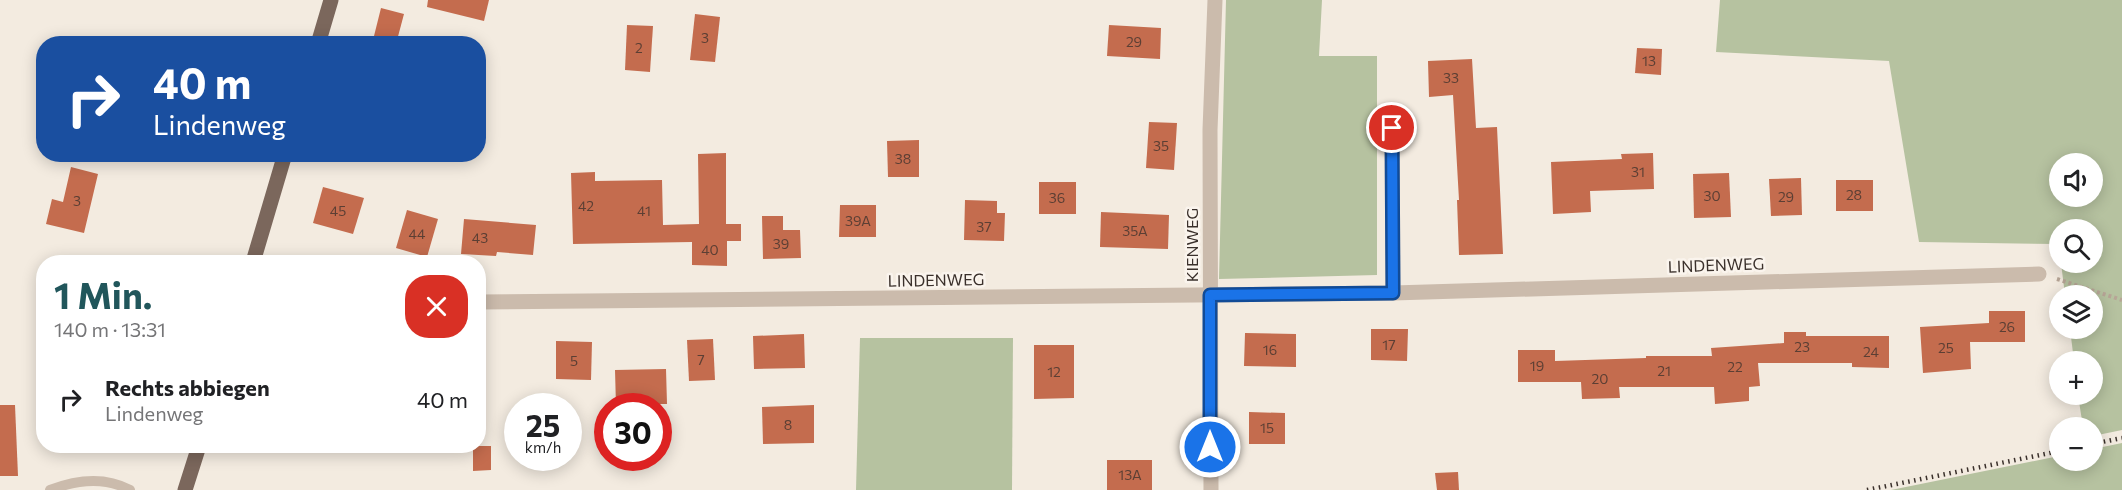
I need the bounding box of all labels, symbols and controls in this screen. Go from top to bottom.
house number: 3 [701,29,709,46]
house number: 29 [1126,33,1142,50]
house number: 2 [635,39,643,56]
house number: 13 [1642,52,1656,69]
text: 40 m [153,56,251,108]
icon: right [54,60,132,138]
house number: 33 [1443,69,1459,86]
pin [1366,102,1417,153]
text: Lindenweg [153,108,286,141]
icon: arrive [1375,111,1408,144]
house number: 35 [1153,137,1169,154]
house number: 38 [895,150,911,167]
map controls [2049,153,2103,471]
button: sound [2049,153,2103,207]
house number: 31 [1631,163,1645,180]
house number: 28 [1846,186,1862,203]
house number: 30 [1703,187,1721,204]
house number: 29 [1778,188,1794,205]
house number: 36 [1049,189,1065,206]
house number: 3 [73,192,81,209]
house number: 42 [578,197,594,214]
house number: 45 [330,202,346,219]
house number: 41 [637,202,651,219]
street label: KIENWEG [1182,208,1201,282]
house number: 39A [845,212,871,229]
house number: 37 [976,218,992,235]
button: search [2049,219,2103,273]
house number: 35A [1122,222,1148,239]
house number: 44 [409,225,426,242]
house number: 43 [472,229,488,246]
house number: 39 [773,235,789,252]
house number: 40 [701,241,719,258]
street label: LINDENWEG [1667,253,1765,276]
street label: LINDENWEG [888,269,984,290]
text: 1 Min. [54,272,152,316]
button: close [405,275,468,338]
button: layers [2049,285,2103,339]
text: 140 m · 13:31 [54,317,166,341]
house number: 26 [1999,318,2015,335]
house number: 17 [1382,336,1396,353]
house number: 23 [1794,338,1810,355]
house number: 25 [1938,339,1954,356]
house number: 16 [1263,341,1277,358]
house number: 24 [1863,343,1880,360]
house number: 7 [697,351,705,368]
button: + [2049,351,2103,405]
house number: 5 [570,352,578,369]
house number: 19 [1530,357,1544,374]
house number: 22 [1727,358,1743,375]
house number: 21 [1657,362,1671,379]
house number: 12 [1047,363,1061,380]
house number: 20 [1592,370,1608,387]
text: Rechts abbiegen [105,374,270,401]
icon: right [54,383,87,416]
text: 40 m [417,386,468,413]
speed limit sign: 30 [594,393,672,471]
text: Lindenweg [105,401,203,425]
text: 25 [526,406,560,443]
position arrow [1178,415,1242,479]
house number: 8 [784,416,792,433]
button: − [2049,417,2103,471]
house number: 15 [1260,419,1274,436]
text: km/h [525,438,561,456]
house number: 13A [1118,466,1142,483]

